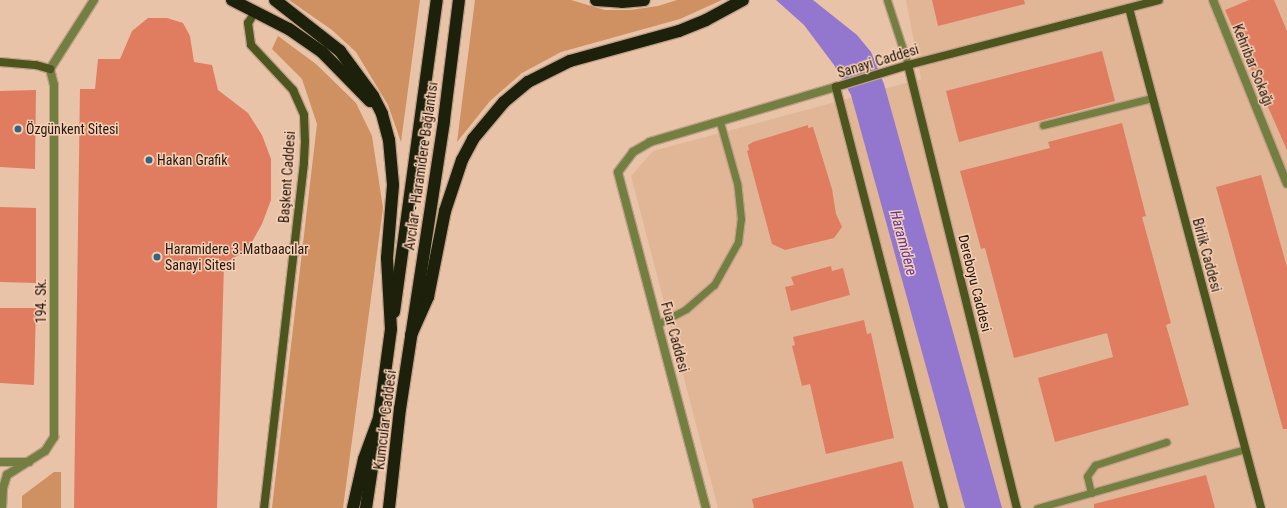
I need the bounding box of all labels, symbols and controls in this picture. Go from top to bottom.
street label: Kehribar Sokağı [1229,22,1277,108]
street label: Sanayi Caddesi [835,41,921,81]
street label: Avcılar - Haramidere Bağlantısı [401,81,441,251]
place label: Özgünkent Sitesi [26,121,119,137]
marker: Özgünkent Sitesi [13,124,23,134]
street label: Başkent Caddesi [275,130,299,224]
place label: Hakan Grafik [157,152,228,168]
marker: Hakan Grafik [144,155,154,165]
water label: Haramidere [886,209,920,277]
street label: Birlik Caddesi [1189,216,1225,294]
street label: Dereboyu Caddesi [955,233,995,333]
place label: Haramidere 3.Matbaacılar Sanayi Sitesi [165,241,309,274]
marker: Haramidere 3.Matbaacılar Sanayi Sitesi [152,252,162,262]
street label: 194. Sk. [33,279,49,323]
street label: Fuar Caddesi [658,300,692,374]
street label: Kumcular Caddesi [371,369,399,471]

